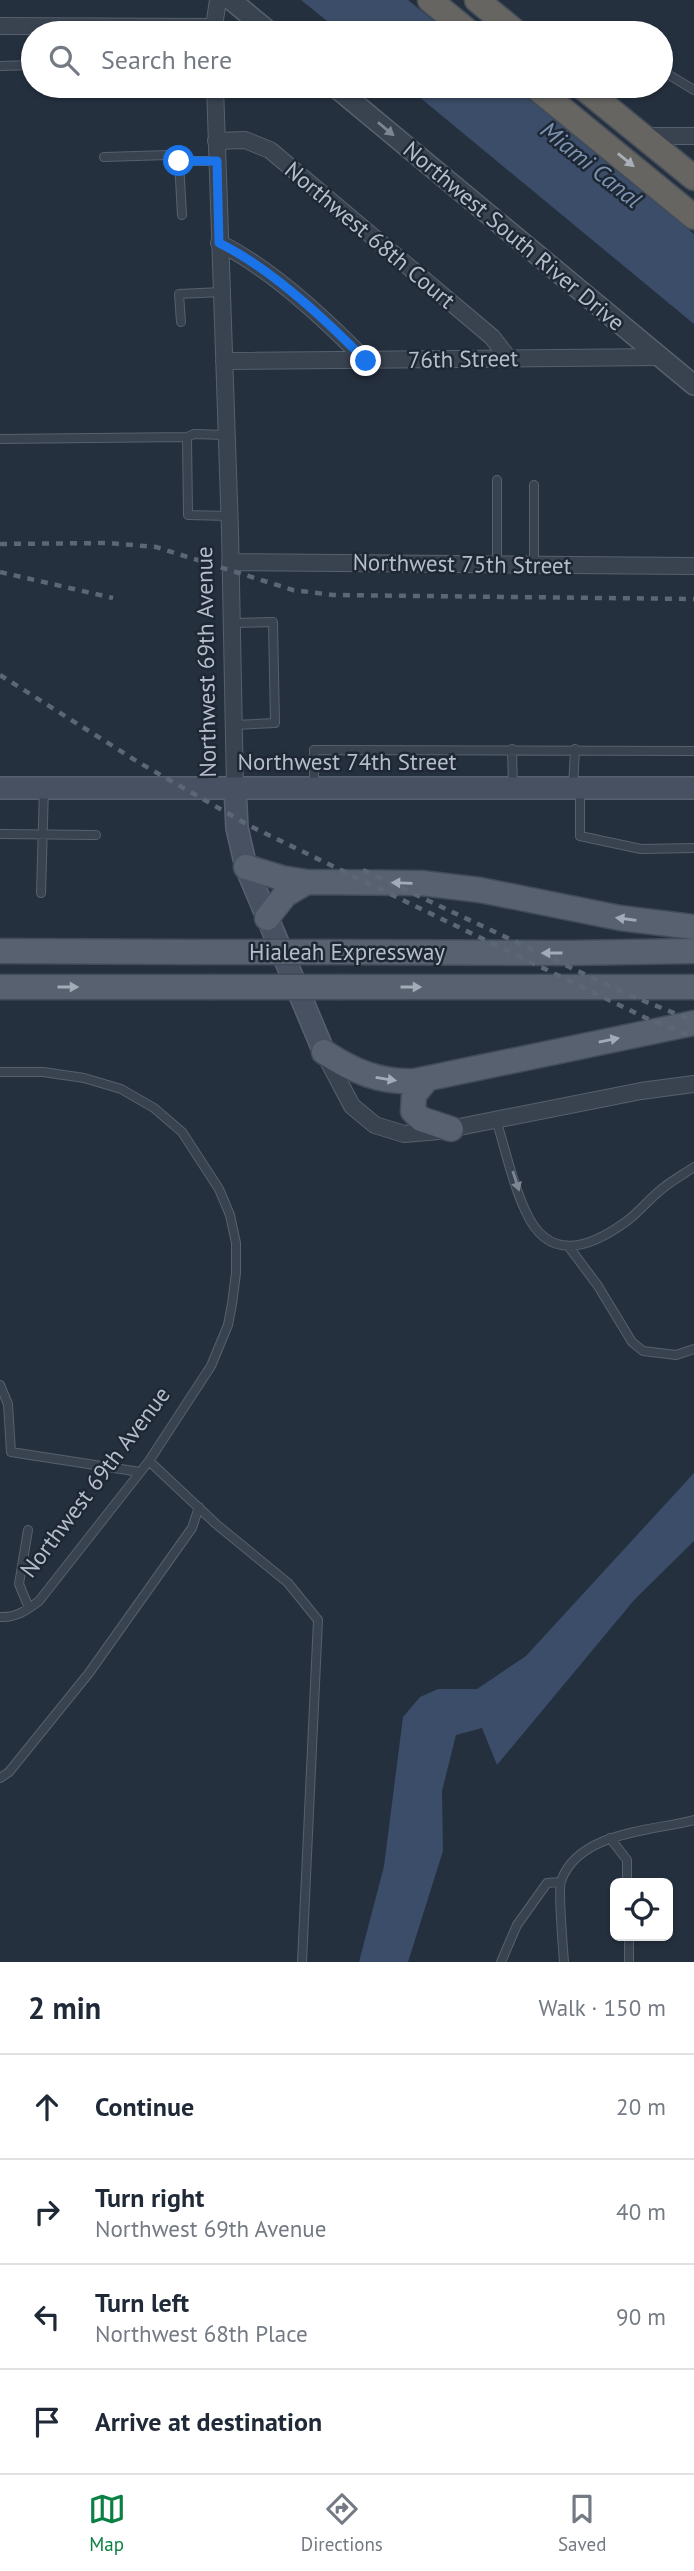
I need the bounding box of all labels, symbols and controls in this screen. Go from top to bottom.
search box [21,21,673,98]
icon: search [45,41,83,79]
text: Search here [101,43,232,76]
water label: Miami Canal [534,114,649,215]
one-way arrow [377,122,395,137]
street label: Northwest South River Drive [398,135,631,337]
route start [163,145,194,176]
one-way arrow [616,153,634,168]
street label: Northwest 68th Court [279,155,462,315]
street label: 76th Street [408,343,519,374]
route end [350,345,381,376]
street label: Northwest 69th Avenue [189,546,222,778]
street label: Northwest 75th Street [352,547,572,580]
street label: Northwest 74th Street [238,747,457,776]
one-way arrow [391,877,413,888]
one-way arrow [615,913,637,924]
street label: Hialeah Expressway [249,937,445,966]
one-way arrow [541,947,563,959]
one-way arrow [57,981,79,993]
one-way arrow [400,981,422,993]
one-way arrow [598,1034,620,1045]
one-way arrow [375,1074,397,1085]
one-way arrow [511,1171,521,1192]
street label: Northwest 69th Avenue [13,1381,176,1583]
map controls [610,1878,673,1941]
button: locate [610,1878,673,1941]
text: 2 min [28,1988,101,2027]
text: Walk · 150 m [539,1993,666,2022]
icon: ahead [28,2088,66,2126]
text: Continue [95,2090,194,2123]
text: 20 m [616,2092,666,2121]
text: Turn right [95,2181,204,2214]
icon: right [28,2193,66,2231]
text: 40 m [616,2197,666,2226]
text: Northwest 69th Avenue [95,2214,326,2243]
text: Turn left [95,2286,189,2319]
icon: left [28,2298,66,2336]
text: 90 m [616,2302,666,2331]
text: Northwest 68th Place [95,2319,308,2348]
icon: arrive [28,2403,66,2441]
text: Arrive at destination [95,2405,322,2438]
tab: Map [88,2490,126,2556]
tab: Directions [301,2490,383,2556]
tab: Saved [558,2490,606,2556]

